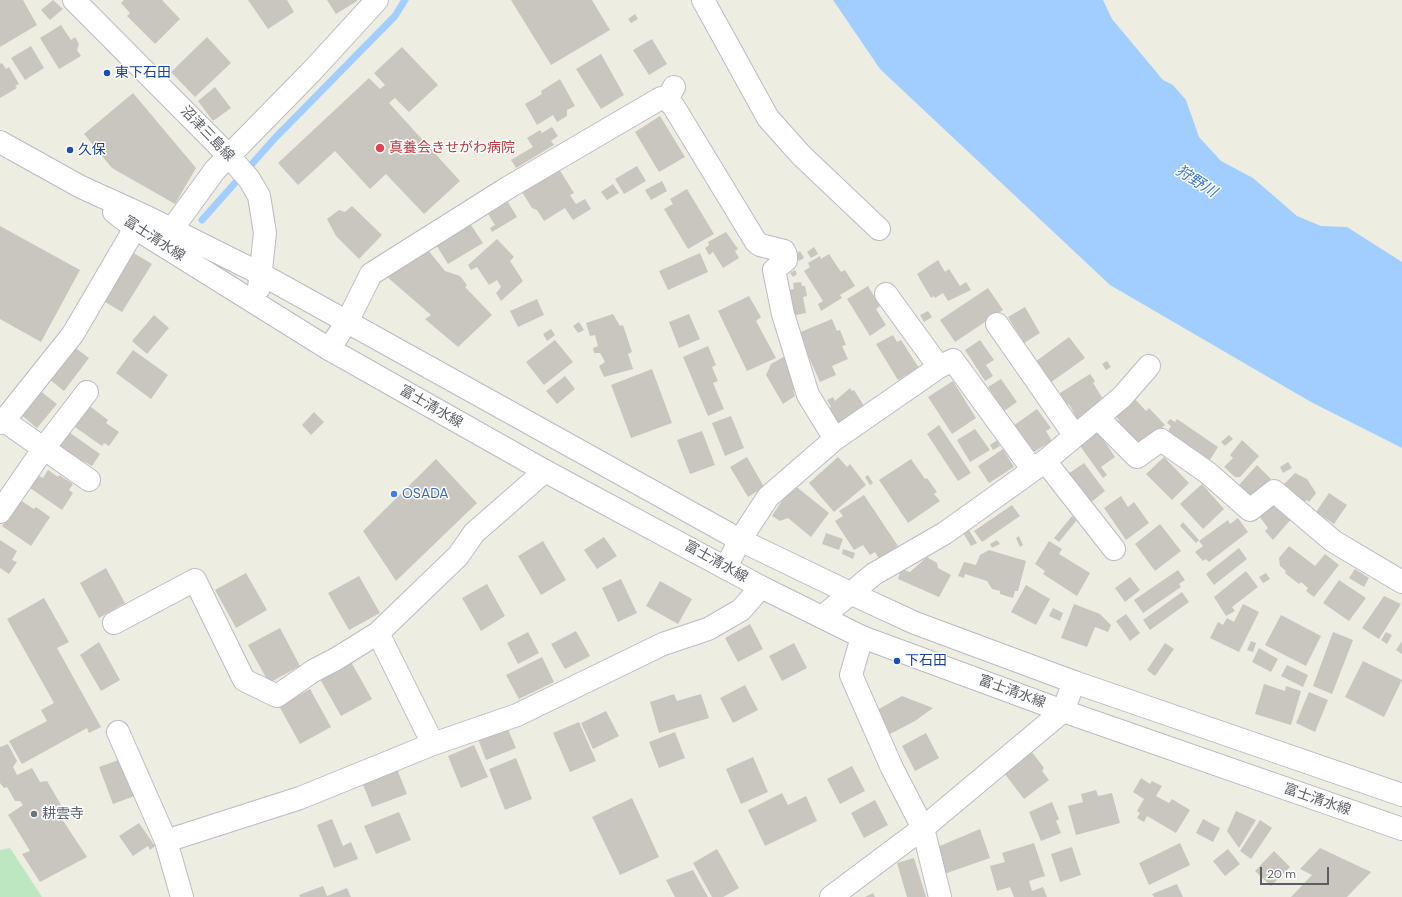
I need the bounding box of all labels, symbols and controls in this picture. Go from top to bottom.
place label: 東下石田 [115,65,171,81]
marker: 東下石田 [102,68,112,78]
street label: 沼津三島線 [177,103,237,165]
place label: 真養会きせがわ病院 [389,140,515,156]
place label: 久保 [78,142,106,158]
marker: 真養会きせがわ病院 [374,142,386,154]
marker: 久保 [65,145,75,155]
water label: 狩野川 [1172,162,1220,202]
street label: 富士清水線 [120,213,188,265]
street label: 富士清水線 [396,382,466,432]
place label: OSADA [402,486,448,502]
marker: OSADA [389,489,399,499]
street label: 富士清水線 [681,538,751,586]
place label: 下石田 [905,653,947,669]
marker: 下石田 [892,656,902,666]
street label: 富士清水線 [976,672,1048,712]
street label: 富士清水線 [1281,781,1353,819]
place label: 耕雲寺 [42,806,84,822]
marker: 耕雲寺 [29,809,39,819]
scale bar [1262,859,1331,885]
text: 20 m [1267,866,1296,882]

